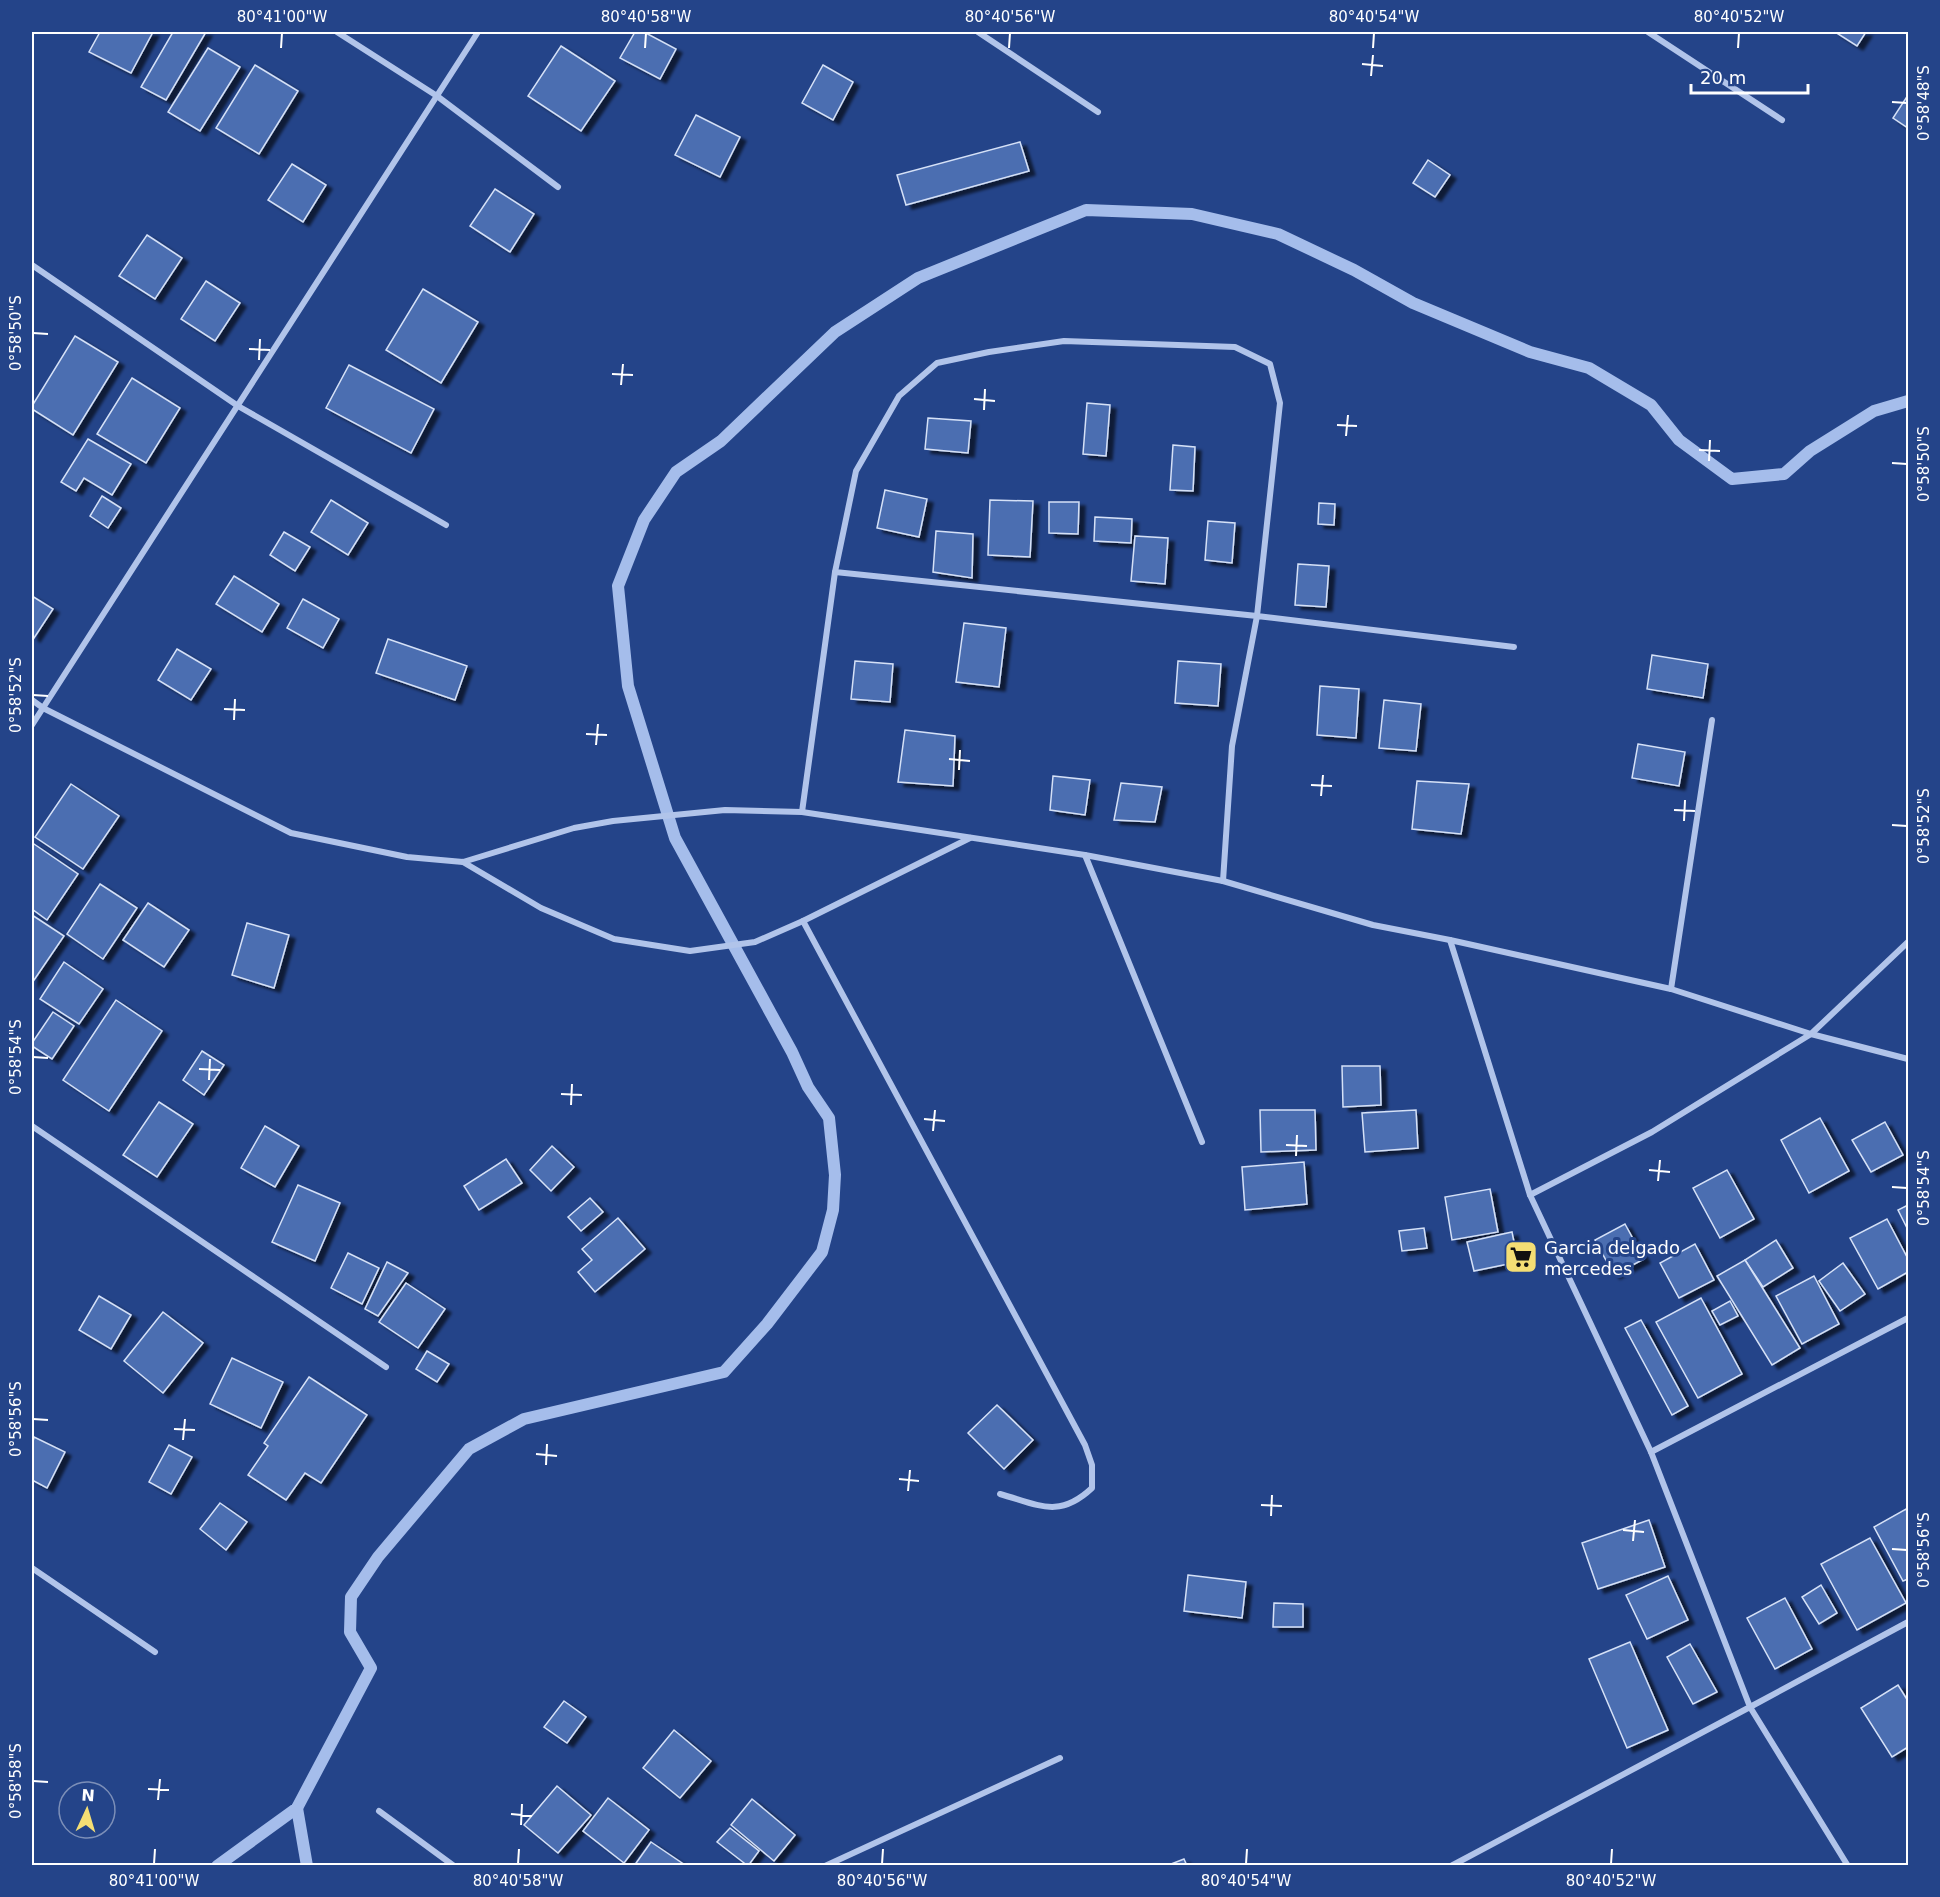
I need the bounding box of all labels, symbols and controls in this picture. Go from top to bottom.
text: 80°41'00"W [237,8,327,26]
text: 80°40'58"W [601,8,691,26]
text: 80°40'56"W [965,8,1055,26]
text: 80°40'54"W [1329,8,1419,26]
text: 80°40'52"W [1694,8,1784,26]
scale bar [1691,57,1808,95]
text: 0°58'48"S [1915,65,1933,141]
text: 20 m [1700,67,1746,88]
text: 0°58'50"S [7,295,25,371]
text: 0°58'50"S [1915,426,1933,502]
text: 0°58'52"S [7,657,25,733]
text: 0°58'52"S [1915,788,1933,864]
text: 0°58'54"S [7,1019,25,1095]
text: 0°58'54"S [1915,1150,1933,1226]
place label: Garcia delgado mercedes [1544,1237,1680,1279]
supermarket icon: Garcia delgado mercedes [1503,1239,1539,1275]
text: 0°58'56"S [7,1381,25,1457]
text: 0°58'56"S [1915,1512,1933,1588]
text: 0°58'58"S [7,1743,25,1819]
north arrow [57,1780,117,1840]
text: N [81,1786,95,1805]
text: 80°41'00"W [109,1872,199,1890]
text: 80°40'58"W [473,1872,563,1890]
text: 80°40'56"W [837,1872,927,1890]
text: 80°40'54"W [1201,1872,1291,1890]
text: 80°40'52"W [1566,1872,1656,1890]

